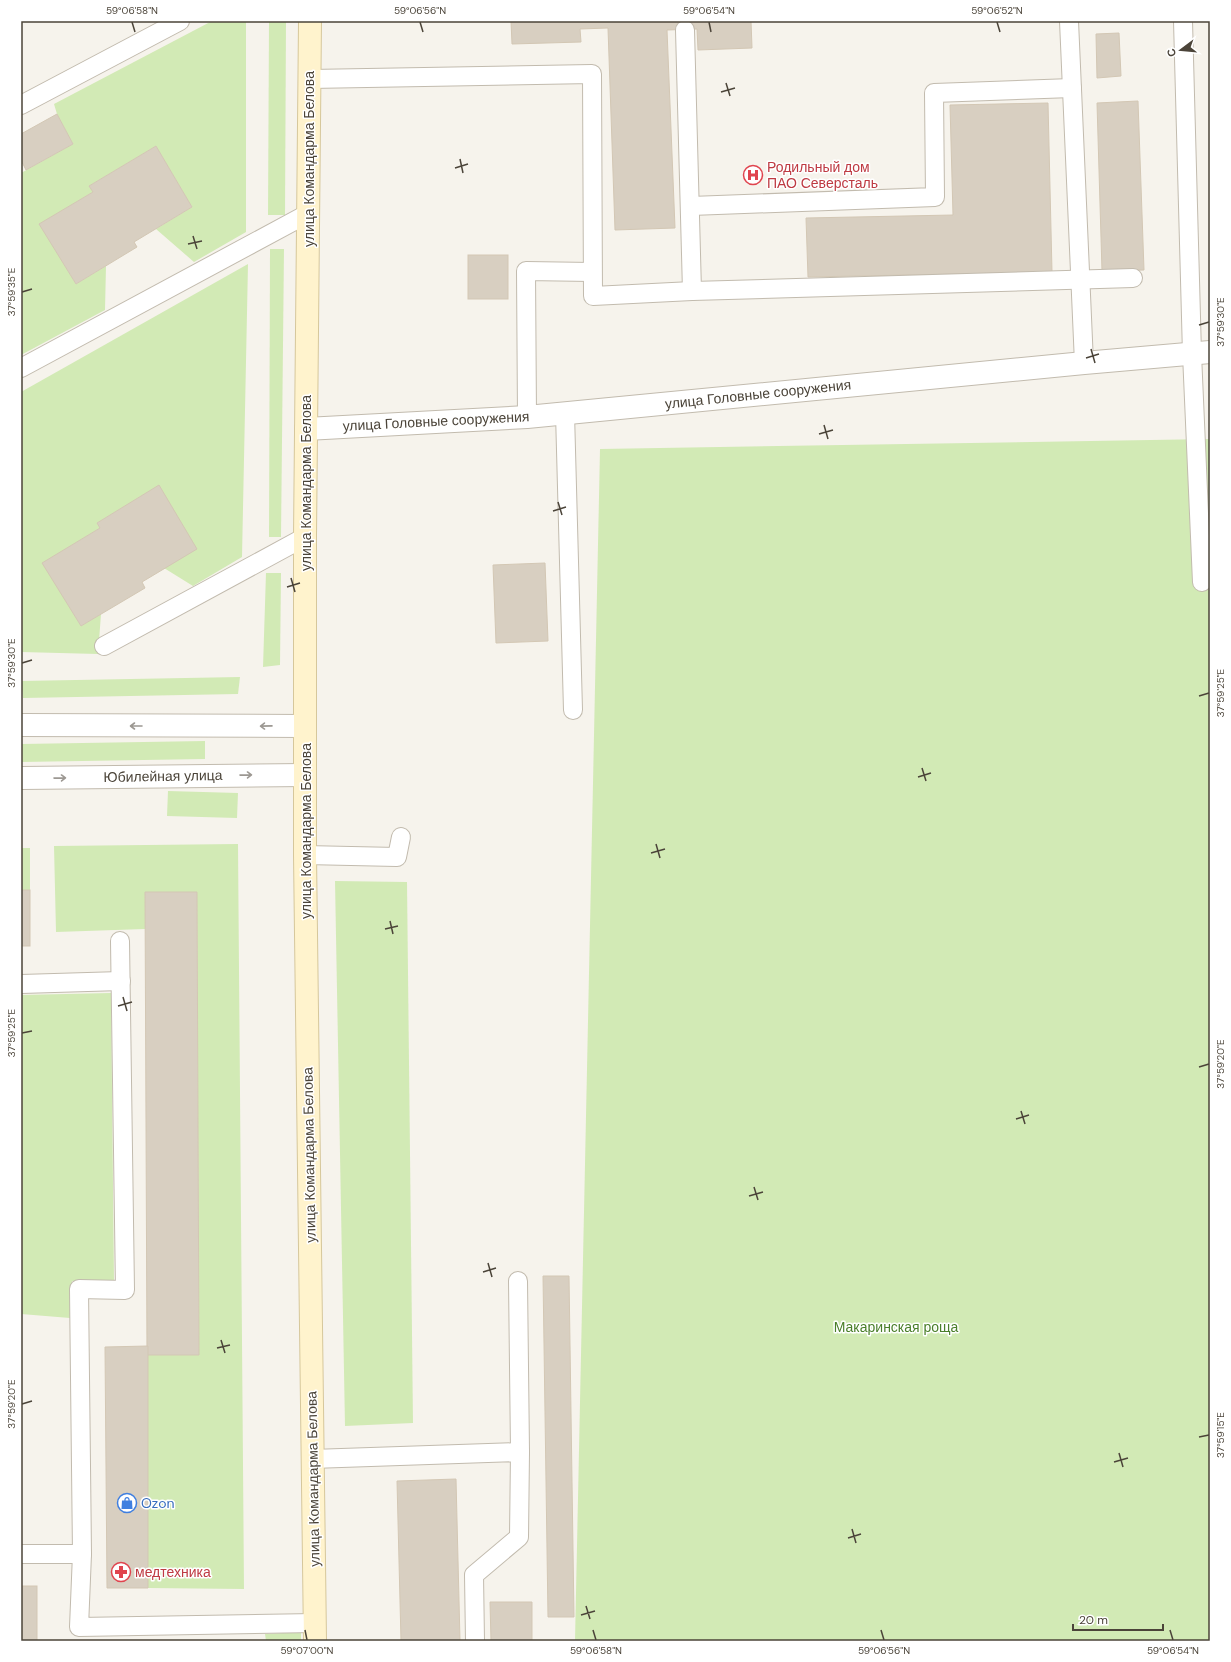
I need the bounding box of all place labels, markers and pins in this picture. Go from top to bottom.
place label: Родильный дом ПАО Северсталь [767,158,878,192]
hospital icon: Родильный дом ПАО Северсталь [742,164,764,186]
shop icon: Ozon [116,1492,138,1514]
place label: Ozon [141,1494,175,1512]
pharmacy icon: медтехника [110,1561,132,1583]
place label: медтехника [135,1563,211,1581]

